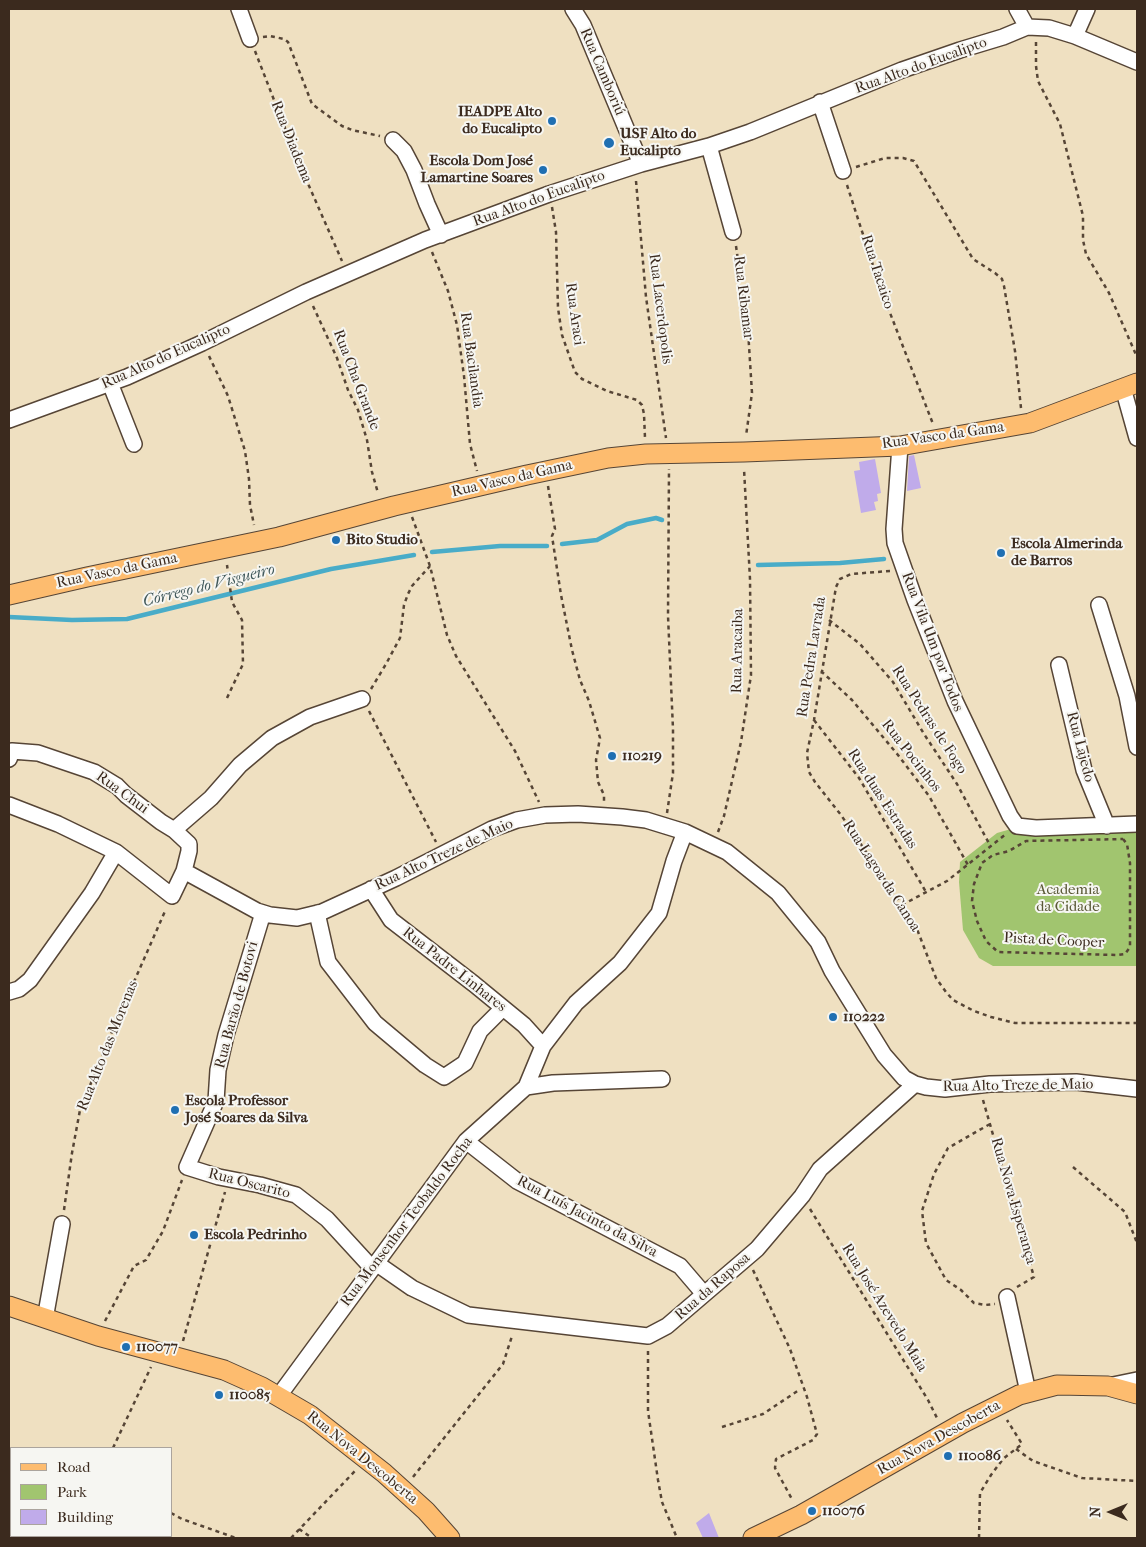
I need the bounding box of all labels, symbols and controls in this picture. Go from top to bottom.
street label: Rua Camboriú [575,26,629,118]
street label: Rua Alto do Eucalipto [853,34,989,98]
street label: Rua Diadema [266,98,316,186]
place label: IEADPE Alto do Eucalipto [458,103,542,138]
marker: IEADPE Alto do Eucalipto [546,115,558,127]
place label: USF Alto do Eucalipto [620,125,696,160]
marker: USF Alto do Eucalipto [602,136,616,150]
place label: Escola Dom José Lamartine Soares [421,152,533,187]
marker: Escola Dom José Lamartine Soares [537,164,549,176]
street label: Rua Alto do Eucalipto [471,167,607,231]
street label: Rua Tacaico [857,233,897,311]
street label: Rua Lacerdopolis [644,253,676,365]
street label: Rua Ribamar [729,255,757,341]
street label: Rua Araci [561,281,587,347]
street label: Rua Bacilandia [455,311,487,409]
street label: Rua Alto do Eucalipto [99,320,233,394]
street label: Rua Cha Grande [329,327,383,433]
street label: Rua Vasco da Gama [881,419,1005,453]
street label: Rua Vasco da Gama [450,456,574,502]
place label: Bito Studio [346,531,418,549]
marker: Bito Studio [330,534,342,546]
place label: Escola Almerinda de Barros [1011,535,1122,570]
marker: Escola Almerinda de Barros [995,547,1007,559]
street label: Rua Vasco da Gama [55,549,179,593]
water label: Córrego do Visgueiro [141,560,277,612]
street label: Rua Vila Um por Todos [897,570,967,714]
street label: Rua Pedra Lavrada [794,595,830,719]
street label: Rua Aracaiba [728,608,748,694]
street label: Rua Pedras de Fogo [887,662,971,778]
street label: Rua Lajedo [1062,710,1098,784]
street label: Rua Pocinhos [877,716,945,796]
street label: Rua duas Estradas [843,746,921,852]
place label: 110219 [622,747,662,765]
marker: 110219 [606,750,618,762]
street label: Rua Chui [92,768,152,818]
street label: Rua Alto Treze de Maio [372,815,516,895]
street label: Rua Lagoa da Canoa [838,817,924,935]
park label: Academia da Cidade [1036,881,1100,916]
street label: Rua Padre Linhares [398,924,510,1016]
street label: Pista de Cooper [1003,929,1105,953]
street label: Rua Barão de Botovi [211,939,263,1071]
street label: Rua Alto das Morenas [74,978,142,1114]
place label: 110222 [843,1008,885,1026]
marker: 110222 [827,1011,839,1023]
street label: Rua Alto Treze de Maio [943,1076,1093,1096]
place label: Escola Professor José Soares da Silva [185,1092,308,1127]
marker: Escola Professor José Soares da Silva [169,1104,181,1116]
street label: Rua Monsenhor Teobaldo Rocha [337,1134,477,1310]
street label: Rua Nova Esperança [986,1136,1040,1266]
street label: Rua Oscarito [206,1165,292,1203]
street label: Rua Luís Jacinto da Silva [514,1172,660,1262]
place label: Escola Pedrinho [204,1226,307,1244]
marker: Escola Pedrinho [188,1229,200,1241]
street label: Rua José Azevedo Maia [837,1241,931,1375]
street label: Rua da Raposa [672,1249,754,1325]
place label: 110077 [136,1338,178,1356]
marker: 110077 [120,1341,132,1353]
place label: 110085 [229,1386,270,1404]
marker: 110085 [213,1389,225,1401]
street label: Rua Nova Descoberta [874,1397,1004,1479]
street label: Rua Nova Descoberta [303,1408,421,1508]
legend [10,1447,172,1537]
place label: 110086 [958,1447,1001,1465]
marker: 110086 [942,1450,954,1462]
text: Road [57,1458,90,1476]
text: Park [57,1483,87,1501]
north arrow [1086,1487,1136,1537]
place label: 110076 [822,1502,865,1520]
marker: 110076 [806,1505,818,1517]
text: N [1087,1507,1104,1517]
text: Building [57,1508,113,1526]

